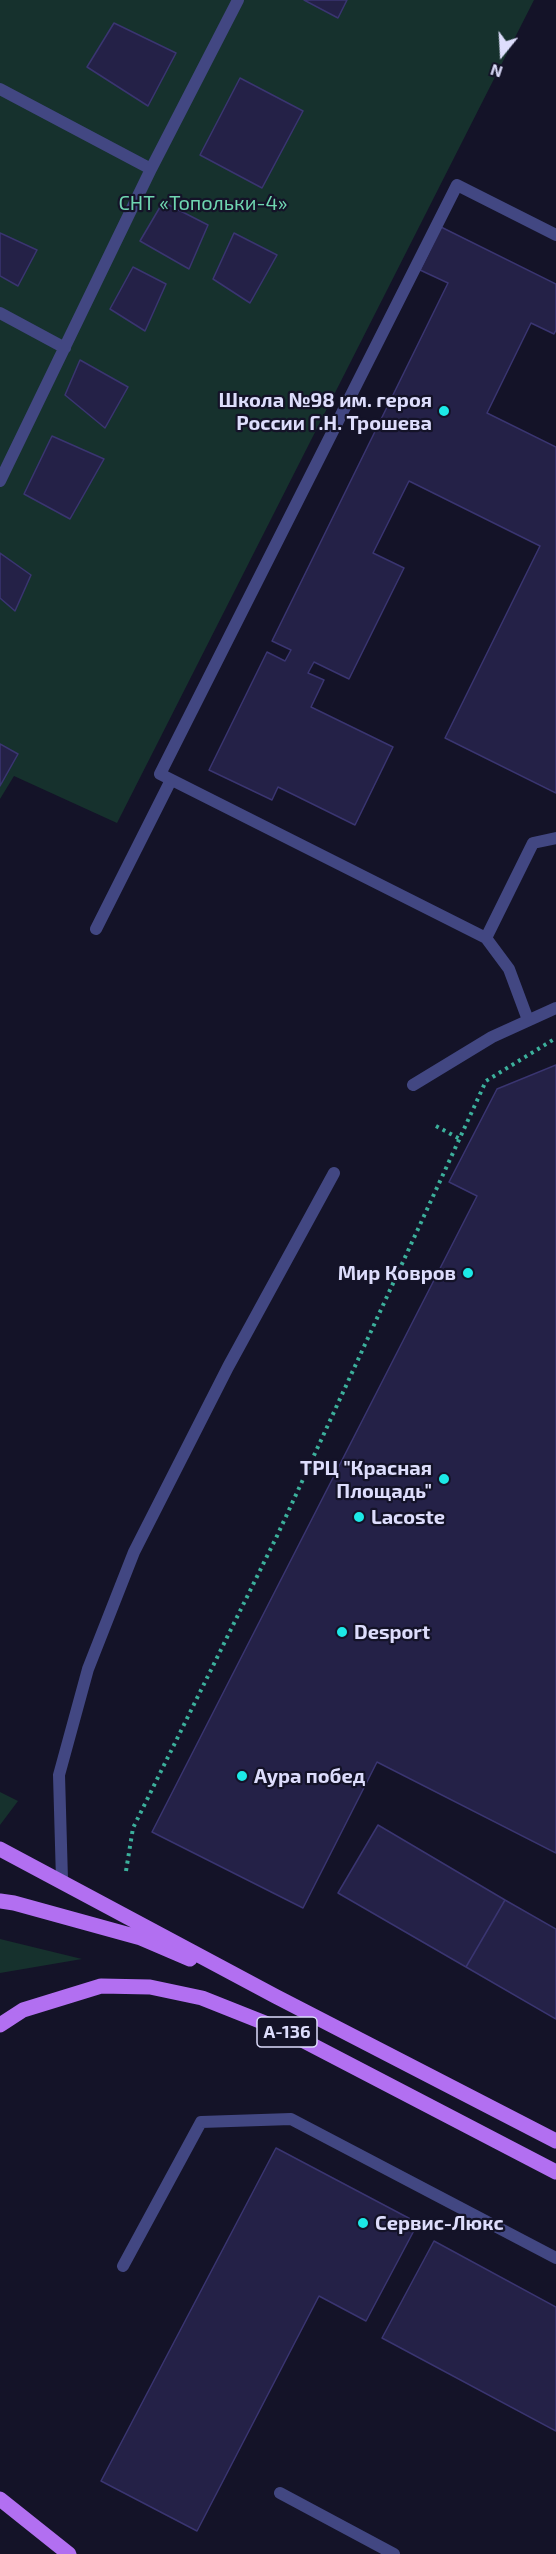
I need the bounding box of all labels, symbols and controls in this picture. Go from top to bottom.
north arrow [472,24,532,84]
text: N [488,61,505,82]
park label: СНТ «Топольки-4» [118,191,288,215]
place label: Школа №98 им. героя России Г.Н. Трошева [218,388,432,435]
marker: Школа №98 им. героя России Г.Н. Трошева [437,404,451,418]
place label: Мир Ковров [338,1261,456,1285]
marker: Мир Ковров [461,1266,475,1280]
place label: ТРЦ "Красная Площадь" [300,1456,432,1503]
marker: ТРЦ "Красная Площадь" [437,1472,451,1486]
place label: Lacoste [371,1505,445,1529]
marker: Lacoste [352,1510,366,1524]
place label: Desport [354,1620,430,1644]
marker: Desport [335,1625,349,1639]
place label: Аура побед [254,1764,365,1788]
marker: Аура побед [235,1769,249,1783]
road number: А-136 [257,2017,317,2047]
place label: Сервис-Люкс [375,2211,504,2235]
marker: Сервис-Люкс [356,2216,370,2230]

